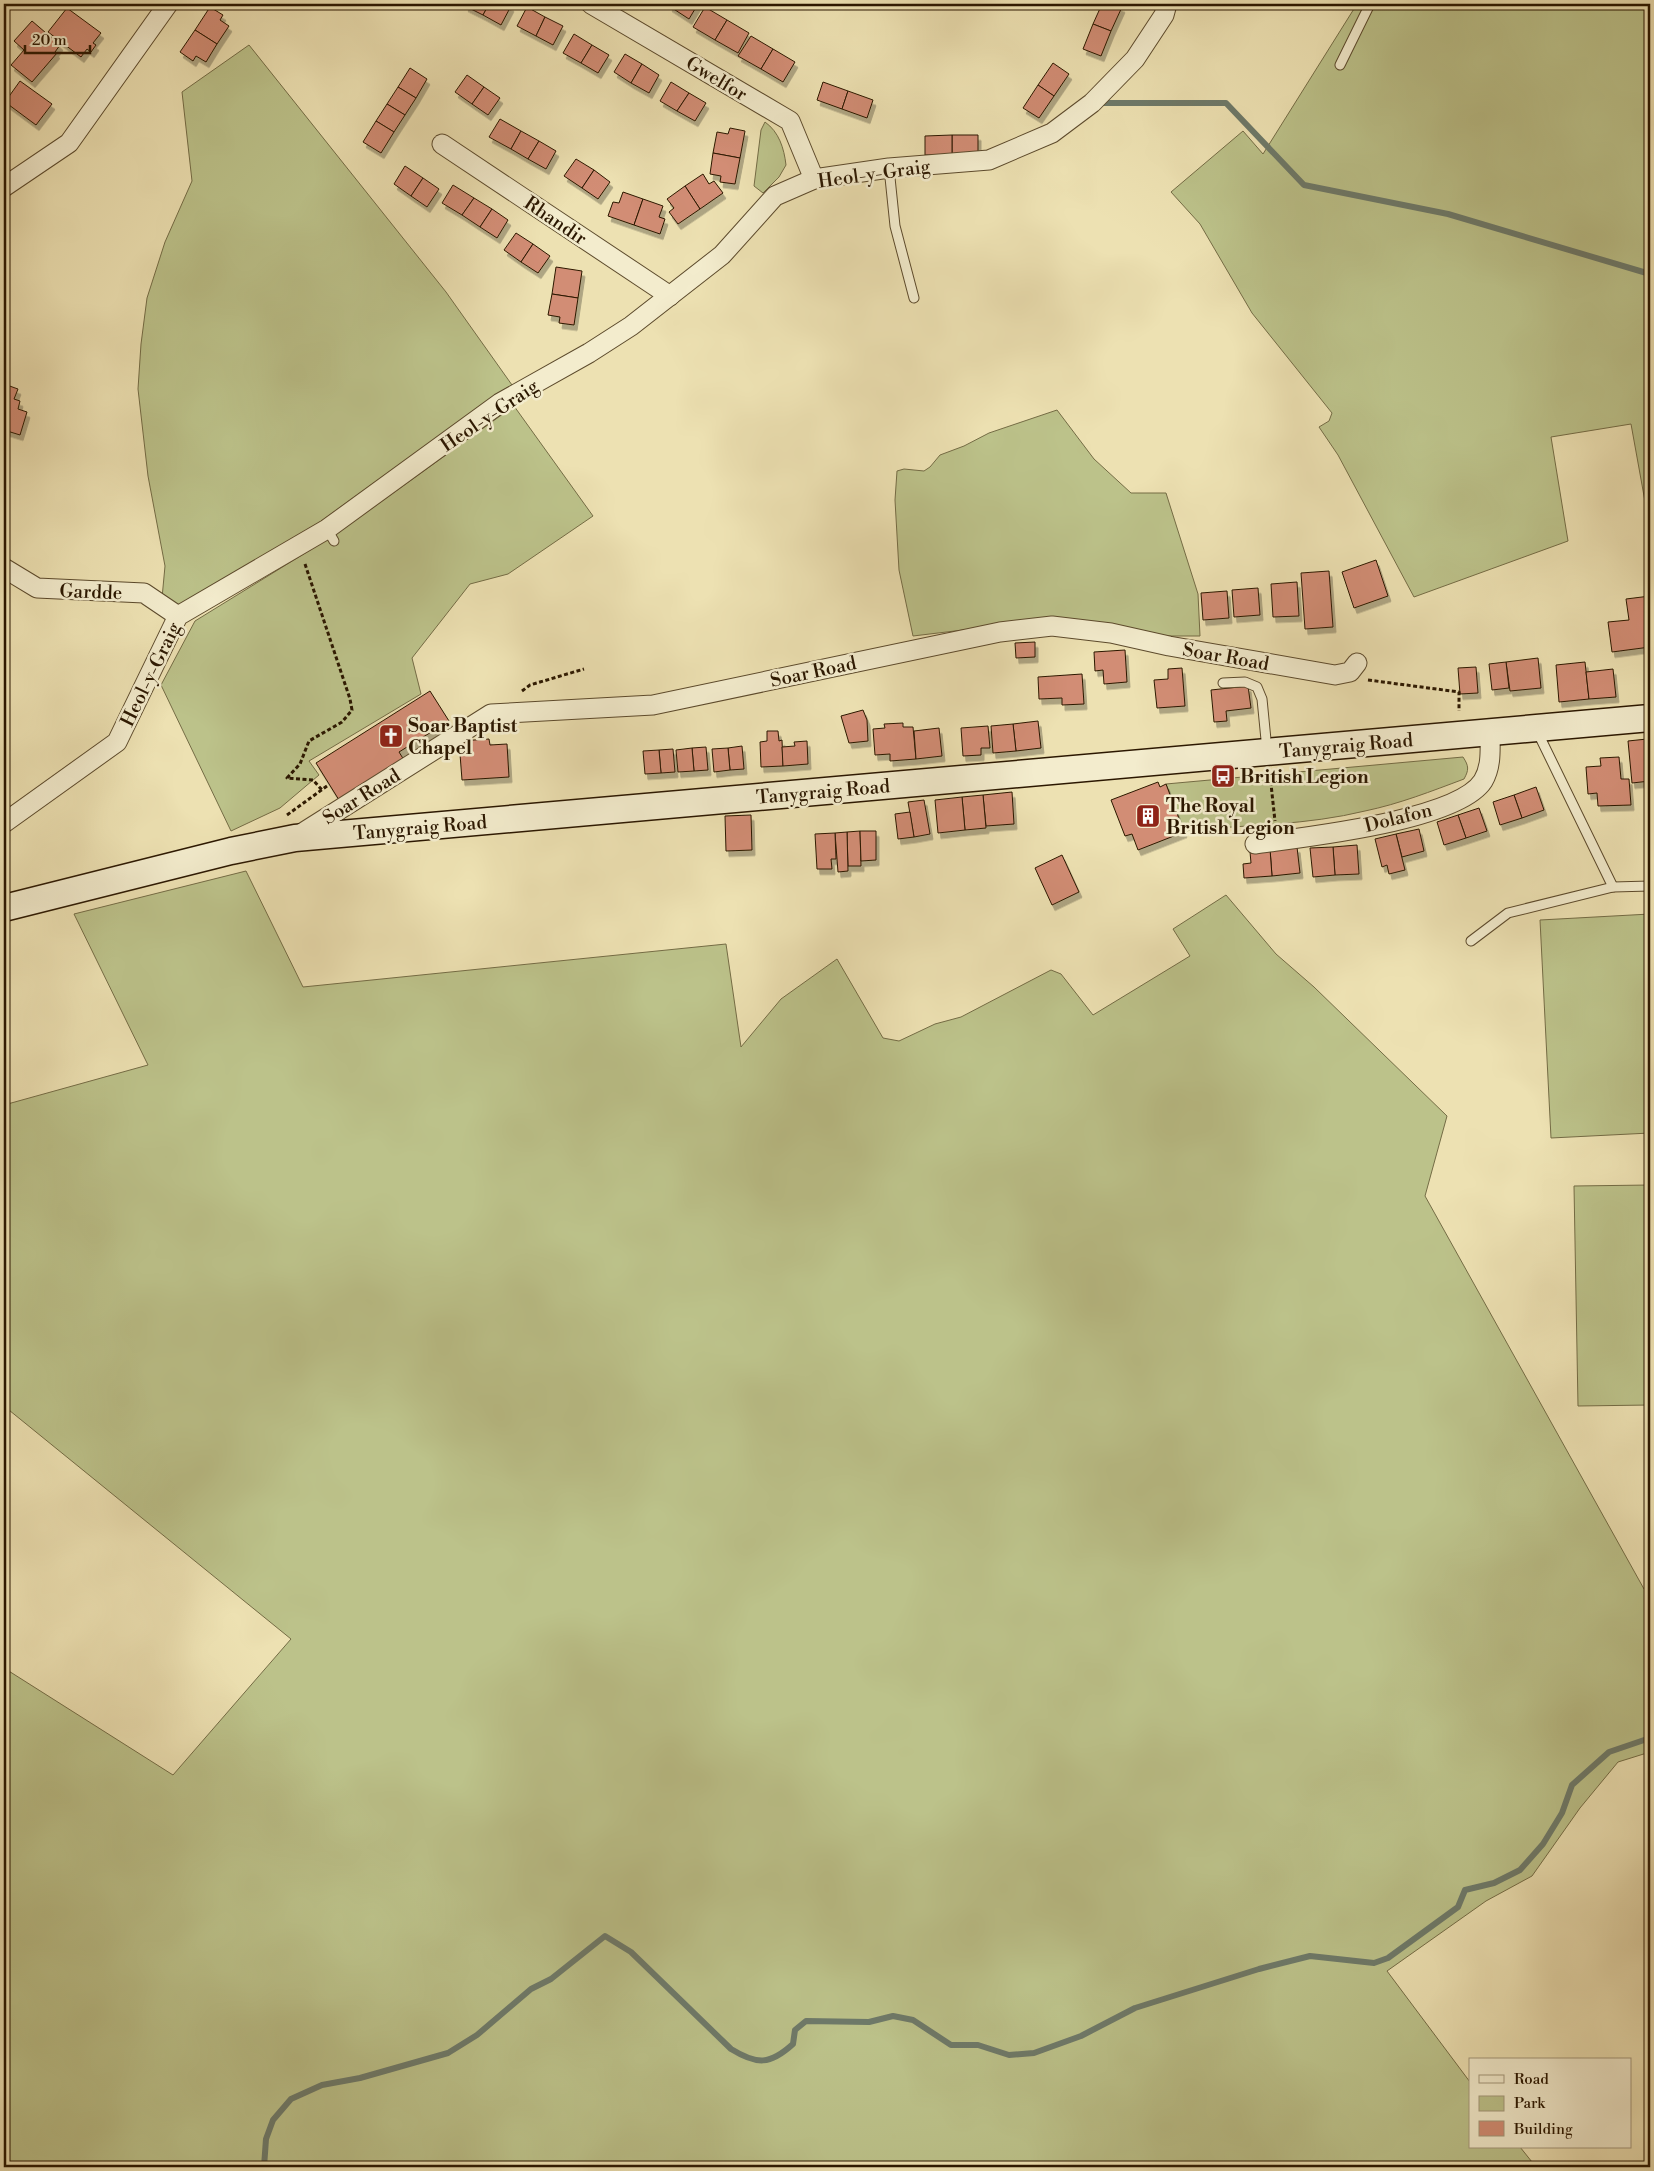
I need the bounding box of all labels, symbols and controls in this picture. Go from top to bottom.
scale bar [25,22,90,54]
text: 20 m [32,31,67,50]
street label: Gwelfor [681,51,752,107]
street label: Heol-y-Graig [816,154,932,194]
street label: Rhandir [519,191,591,251]
street label: Heol-y-Graig [436,374,543,457]
street label: Gardde [59,579,123,605]
street label: Heol-y-Graig [115,618,187,731]
street label: Soar Road [1181,638,1271,676]
street label: Soar Road [768,651,859,693]
place label: Soar Baptist Chapel [408,714,518,760]
church icon: Soar Baptist Chapel [378,723,404,749]
street label: Tanygraig Road [1278,728,1414,764]
street label: Soar Road [318,763,405,830]
bus stop icon: British Legion [1210,763,1236,789]
place label: British Legion [1240,765,1369,789]
street label: Tanygraig Road [755,774,891,810]
place label: The Royal British Legion [1166,794,1295,840]
street label: Dolafon [1362,798,1435,838]
building icon: The Royal British Legion [1135,803,1161,829]
street label: Tanygraig Road [352,810,488,846]
legend [1469,2058,1632,2148]
text: Road [1514,2070,1549,2089]
text: Park [1514,2094,1546,2113]
text: Building [1513,2120,1573,2139]

